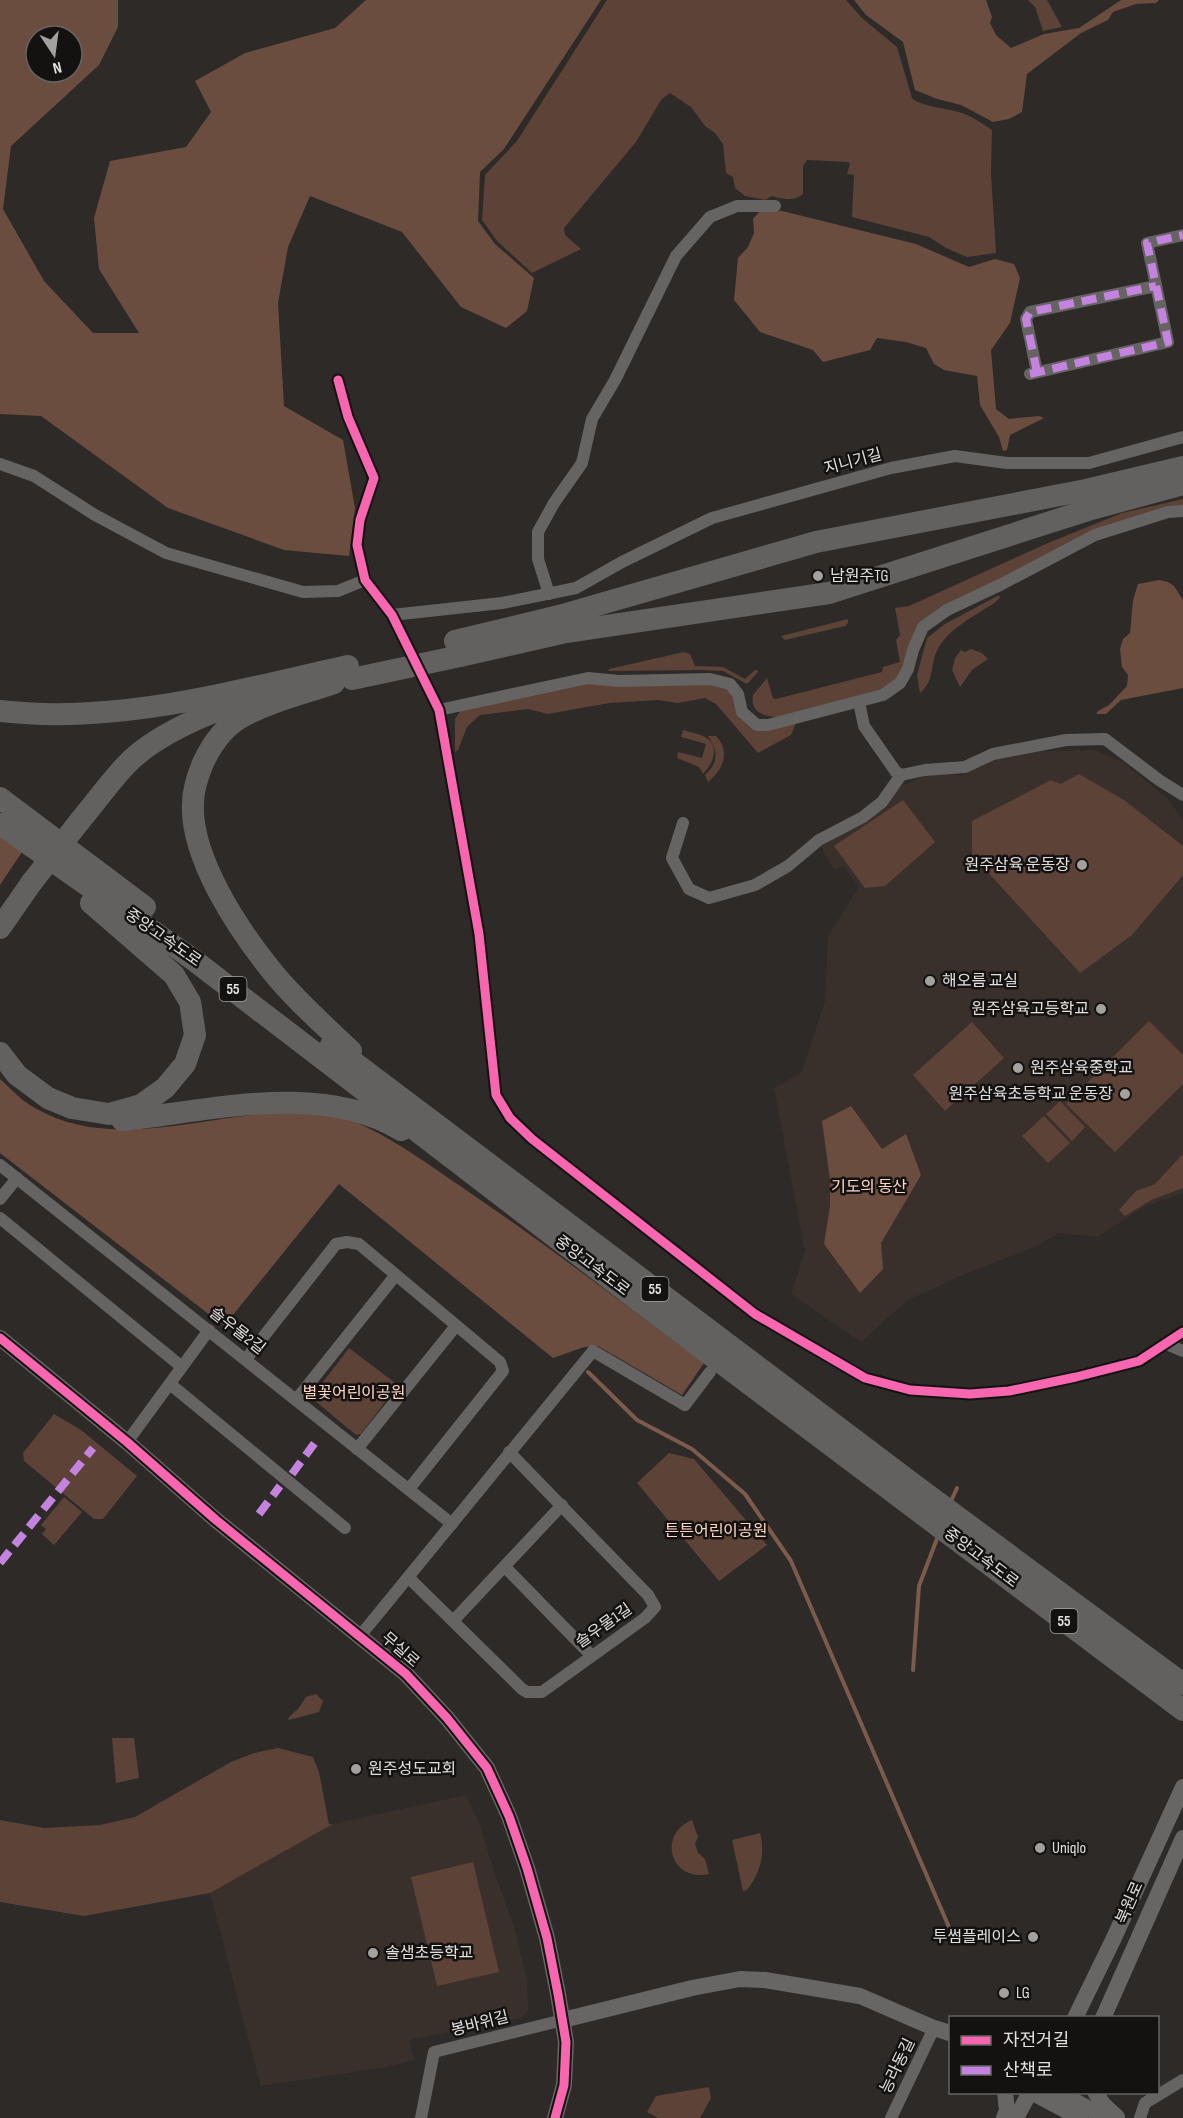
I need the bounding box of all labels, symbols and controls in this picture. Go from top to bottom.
north arrow [24,24,84,84]
text: N [51,57,63,77]
street label: 지니기길 [822,445,884,479]
place label: 남원주TG [830,567,888,586]
marker: 남원주TG [811,569,825,583]
place label: 원주삼육 운동장 [964,856,1070,875]
marker: 원주삼육 운동장 [1075,858,1089,872]
street label: 중앙고속도로 [121,905,205,971]
place label: 해오름 교실 [942,972,1018,991]
marker: 해오름 교실 [923,974,937,988]
road number: 55 [220,977,246,1001]
place label: 원주삼육고등학교 [971,1000,1089,1019]
marker: 원주삼육고등학교 [1094,1002,1108,1016]
place label: 원주삼육중학교 [1030,1059,1133,1078]
marker: 원주삼육중학교 [1011,1061,1025,1075]
place label: 원주삼육초등학교 운동장 [949,1085,1113,1104]
marker: 원주삼육초등학교 운동장 [1118,1087,1132,1101]
park label: 기도의 동산 [831,1178,907,1197]
street label: 중앙고속도로 [551,1232,633,1300]
road number: 55 [642,1277,668,1301]
street label: 솔우물2길 [205,1303,269,1359]
park label: 별꽃어린이공원 [302,1384,406,1403]
park label: 튼튼어린이공원 [664,1522,768,1541]
street label: 중앙고속도로 [940,1524,1022,1592]
street label: 솔우물1길 [572,1600,636,1652]
road number: 55 [1050,1609,1078,1633]
street label: 무실로 [377,1628,423,1672]
place label: 원주성도교회 [368,1760,456,1779]
marker: 원주성도교회 [349,1762,363,1776]
place label: Uniqlo [1052,1839,1086,1858]
marker: Uniqlo [1033,1841,1047,1855]
street label: 북원로 [1112,1879,1148,1927]
place label: 투썸플레이스 [933,1928,1021,1947]
marker: 투썸플레이스 [1026,1930,1040,1944]
place label: 솔샘초등학교 [385,1944,473,1963]
marker: 솔샘초등학교 [366,1946,380,1960]
place label: LG [1016,1984,1030,2003]
marker: LG [997,1986,1011,2000]
street label: 봉바위길 [449,2008,511,2040]
legend [949,2016,1159,2094]
text: 자전거길 [1003,2030,1069,2051]
street label: 능라동길 [877,2035,919,2097]
text: 산책로 [1003,2060,1053,2081]

